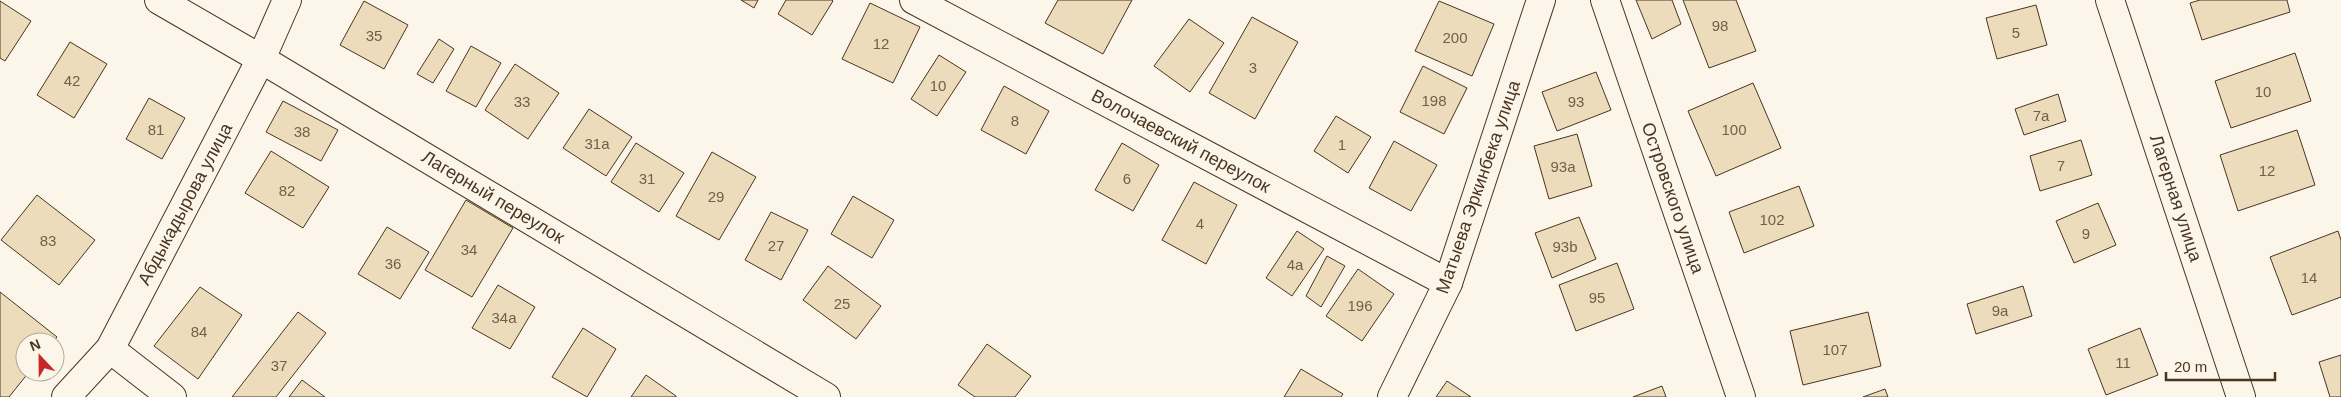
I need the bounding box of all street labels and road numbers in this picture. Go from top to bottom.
street label: Матыева Эркинбека улица [1432,77,1524,296]
street label: Волочаевский переулок [1088,85,1274,197]
street label: Абдыкадырова улица [134,119,237,288]
street label: Островского улица [1638,120,1709,277]
street label: Лагерная улица [2146,132,2206,265]
street label: Лагерный переулок [418,147,568,248]

